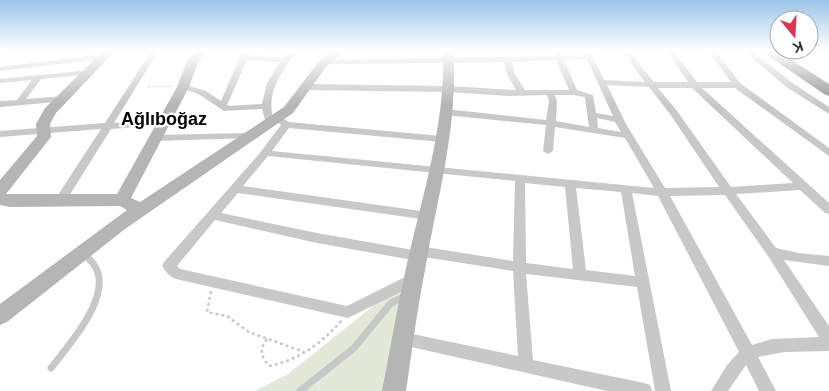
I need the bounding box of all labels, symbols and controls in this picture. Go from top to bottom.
north arrow [769,10,819,60]
text: K [791,38,805,57]
district label: Ağlıboğaz [121,109,207,129]

